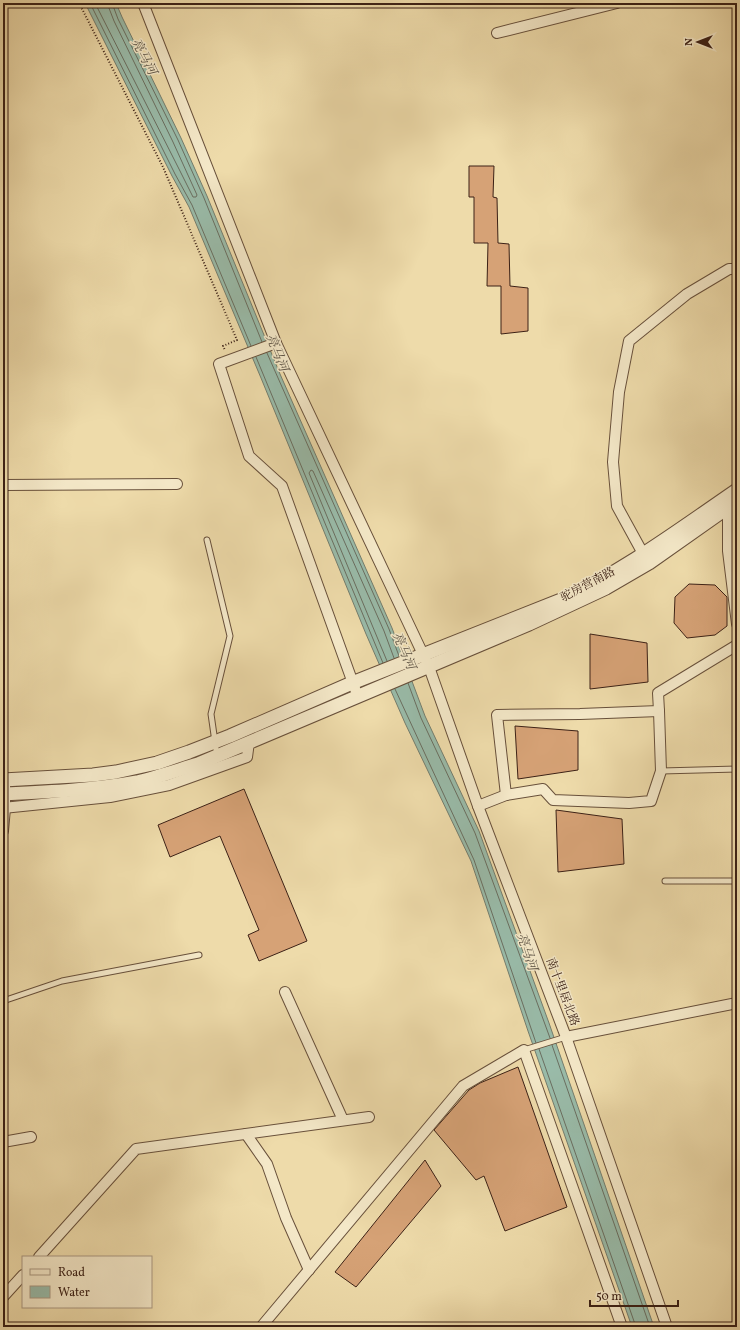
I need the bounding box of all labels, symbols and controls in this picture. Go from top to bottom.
north arrow [678,22,718,62]
water label: 亮马河 [126,36,161,80]
text: N [682,38,697,46]
water label: 亮马河 [260,332,292,376]
street label: 驼房营南路 [558,564,618,606]
water label: 亮马河 [387,630,420,674]
water label: 亮马河 [511,931,541,975]
street label: 南十里居北路 [542,956,582,1028]
legend [22,1256,152,1308]
text: Road [58,1265,85,1281]
scale bar [590,1282,678,1308]
text: Water [58,1285,90,1301]
text: 50 m [596,1289,622,1305]

